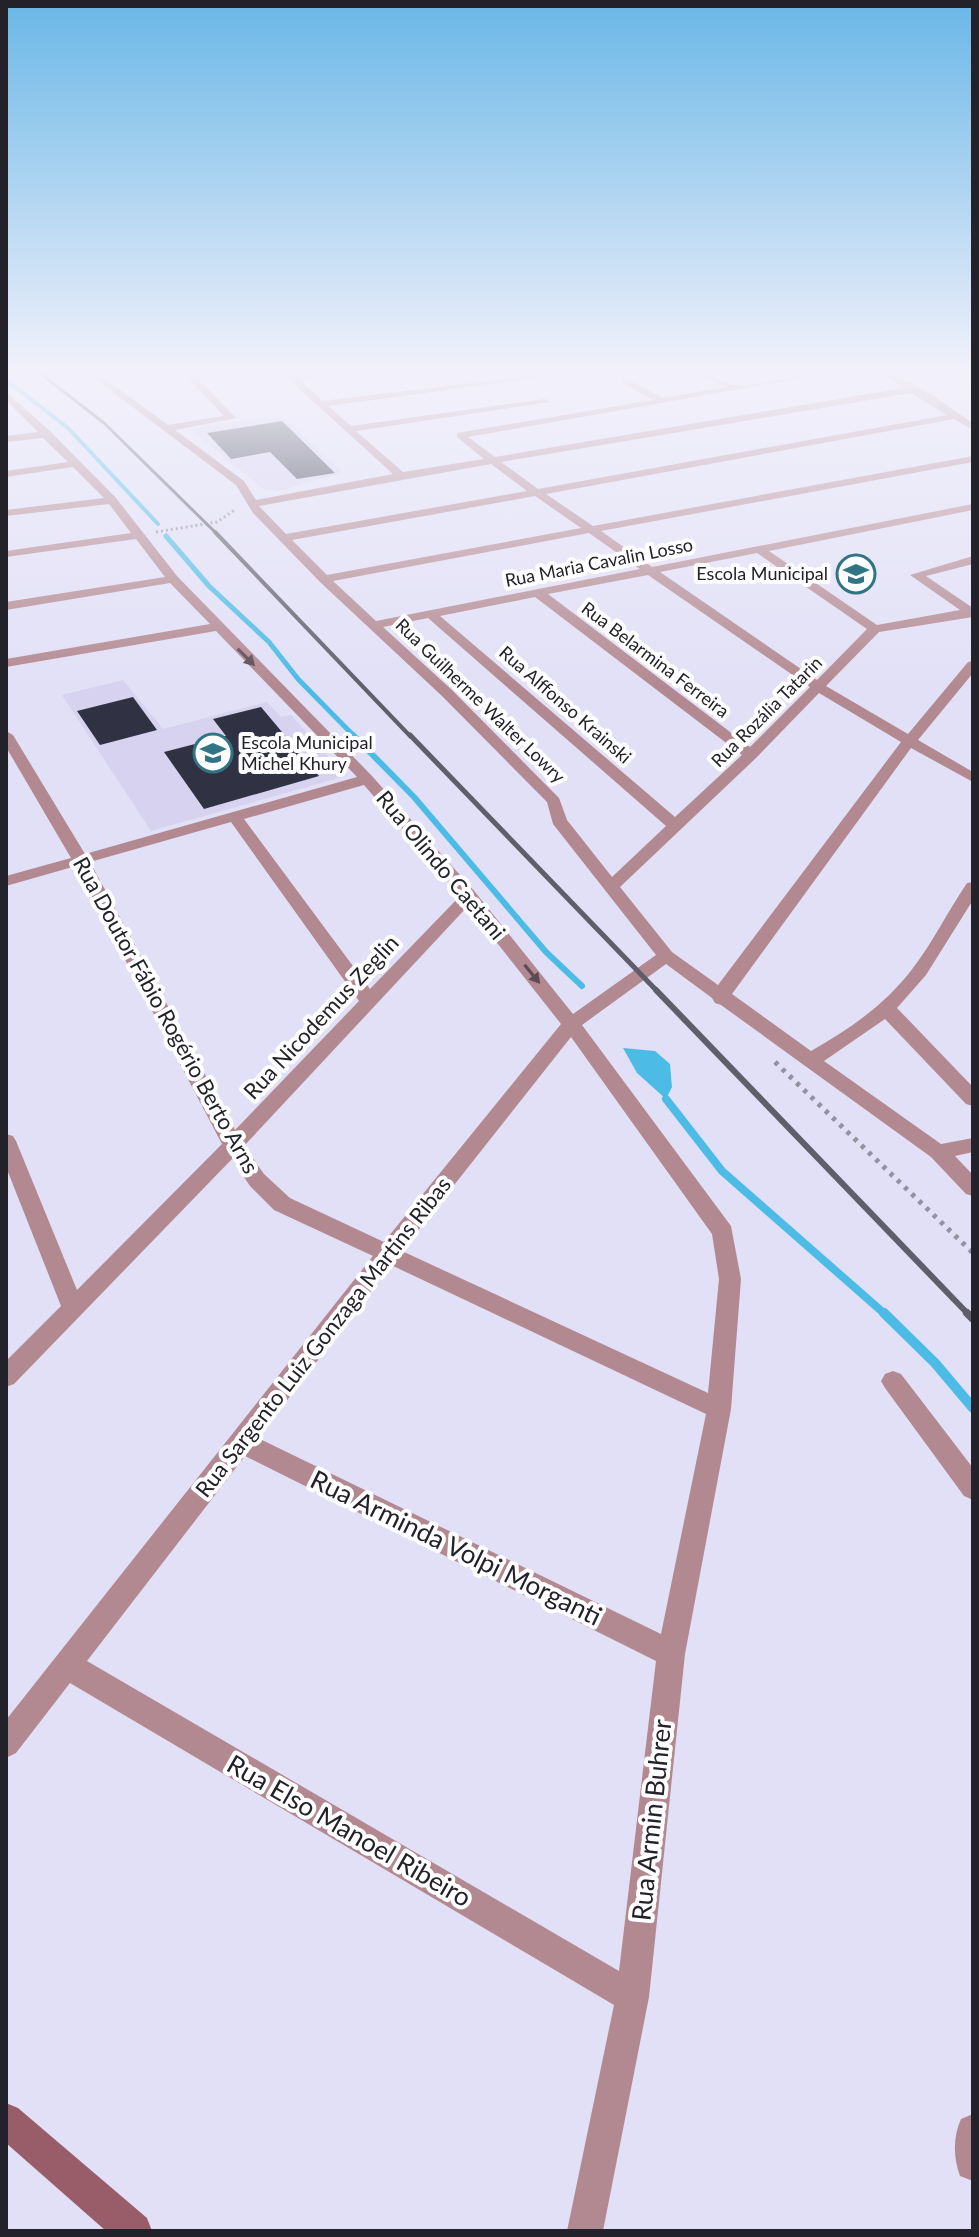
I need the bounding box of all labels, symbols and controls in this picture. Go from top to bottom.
street label: Rua Maria Cavalin Losso [503,533,695,591]
school or university icon: Escola Municipal [835,553,877,595]
place label: Escola Municipal [696,562,828,584]
street label: Rua Belarmina Ferreira [578,597,734,722]
street label: Rua Guilherme Walter Lowry [391,614,571,788]
street label: Rua Alffonso Krainski [495,641,636,768]
one-way arrow [236,647,255,666]
street label: Rua Rozália Tatarin [706,651,826,771]
place label: Escola Municipal Michel Khury [241,731,373,774]
school or university icon: Escola Municipal Michel Khury [192,732,234,774]
street label: Rua Olindo Caetani [371,785,512,945]
street label: Rua Doutor Fábio Rogério Berto Arns [68,852,265,1178]
street label: Rua Nicodemus Zeglin [237,929,404,1104]
one-way arrow [523,964,540,984]
street label: Rua Sargento Luiz Gonzaga Martins Ribas [189,1171,456,1502]
street label: Rua Arminda Volpi Morganti [306,1463,607,1632]
street label: Rua Armin Buhrer [625,1717,678,1922]
street label: Rua Elso Manoel Ribeiro [222,1747,477,1913]

